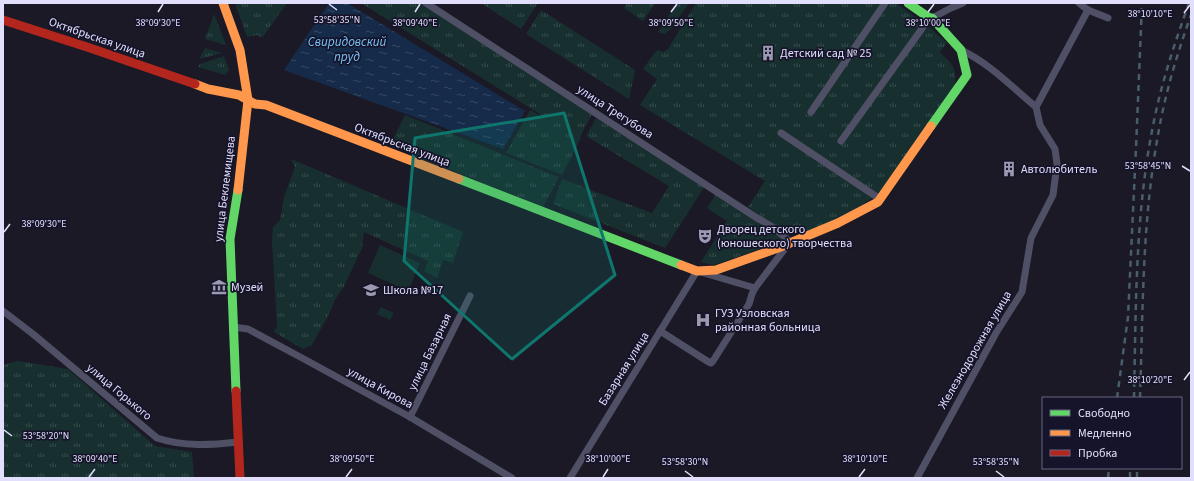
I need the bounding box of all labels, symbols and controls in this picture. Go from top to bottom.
text: 38°10'10"E [1127,7,1173,21]
street label: Октябрьская улица [46,13,148,63]
text: 53°58'35"N [314,13,360,27]
text: 38°09'30"E [135,16,181,30]
text: 38°09'40"E [392,16,438,30]
text: 38°09'50"E [648,16,694,30]
text: 38°10'00"E [905,16,951,30]
water label: Свиридовский пруд [308,33,387,66]
building icon: Детский сад № 25 [759,44,777,62]
place label: Детский сад № 25 [780,45,872,62]
street label: улица Трегубова [573,81,657,143]
street label: Октябрьская улица [352,119,452,171]
street label: улица Беклемищева [210,135,240,243]
text: 53°58'45"N [1125,159,1171,173]
building icon: Автолюбитель [1000,160,1018,178]
place label: Автолюбитель [1021,161,1097,178]
text: 38°09'30"E [21,217,67,231]
place label: Дворец детского (юношеского) творчества [717,221,852,252]
theatre icon: Дворец детского (юношеского) творчества [696,227,714,245]
museum icon: Музей [210,278,228,296]
place label: Музей [231,279,263,296]
school or university icon: Школа №17 [362,281,380,299]
place label: Школа №17 [383,282,443,299]
street label: Железнодорожная улица [934,288,1016,412]
place label: ГУЗ Узловская районная больница [715,305,821,336]
street label: улица Базарная [404,311,456,393]
hospital icon: ГУЗ Узловская районная больница [694,311,712,329]
street label: Базарная улица [595,329,653,409]
street label: улица Горького [83,360,155,424]
street label: улица Кирова [344,363,416,413]
text: 38°10'20"E [1127,373,1173,387]
legend [1042,397,1182,469]
text: Свободно [1078,405,1130,422]
text: Медленно [1078,425,1132,442]
text: 53°58'20"N [23,429,69,443]
text: Пробка [1078,445,1117,462]
text: 38°09'40"E [72,452,118,466]
text: 38°09'50"E [329,452,375,466]
text: 38°10'00"E [585,452,631,466]
text: 38°10'10"E [842,452,888,466]
text: 53°58'30"N [662,455,708,469]
text: 53°58'35"N [973,455,1019,469]

